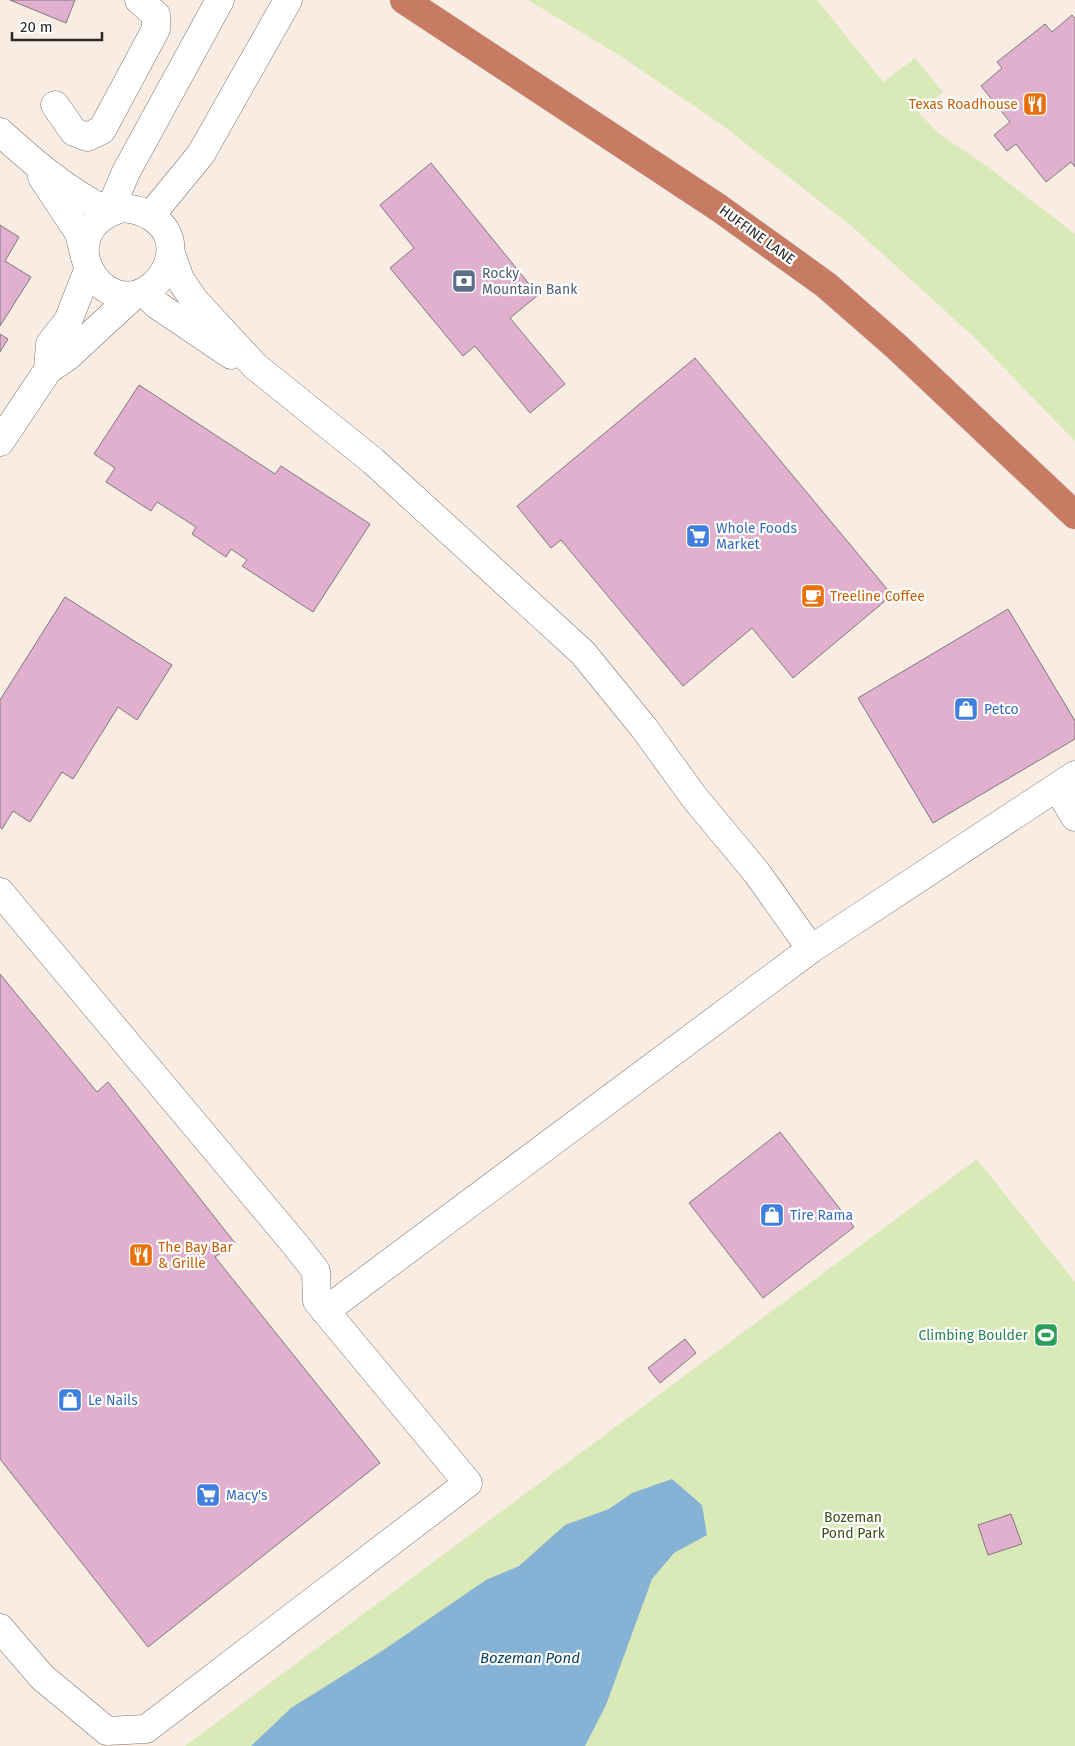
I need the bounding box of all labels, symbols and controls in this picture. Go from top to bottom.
scale bar [12,10,102,42]
text: 20 m [20,18,53,36]
restaurant icon: Texas Roadhouse [1022,91,1048,117]
place label: Texas Roadhouse [909,96,1018,113]
street label: HUFFINE LANE [716,202,798,268]
place label: Rocky Mountain Bank [482,265,578,298]
bank icon: Rocky Mountain Bank [451,268,477,294]
place label: Whole Foods Market [716,520,797,553]
supermarket icon: Whole Foods Market [685,523,711,549]
cafe icon: Treeline Coffee [800,583,826,609]
place label: Treeline Coffee [830,588,925,605]
shop icon: Petco [953,696,979,722]
place label: Petco [984,701,1019,718]
shop icon: Tire Rama [759,1202,785,1228]
place label: Tire Rama [790,1207,853,1224]
place label: The Bay Bar & Grille [158,1239,233,1272]
restaurant icon: The Bay Bar & Grille [128,1242,154,1268]
sports icon: Climbing Boulder [1033,1322,1059,1348]
place label: Climbing Boulder [919,1327,1029,1344]
shop icon: Le Nails [57,1387,83,1413]
place label: Le Nails [88,1392,138,1409]
supermarket icon: Macy's [195,1482,221,1508]
place label: Macy's [226,1487,268,1504]
park label: Bozeman Pond Park [821,1509,886,1542]
water label: Bozeman Pond [480,1649,580,1667]

